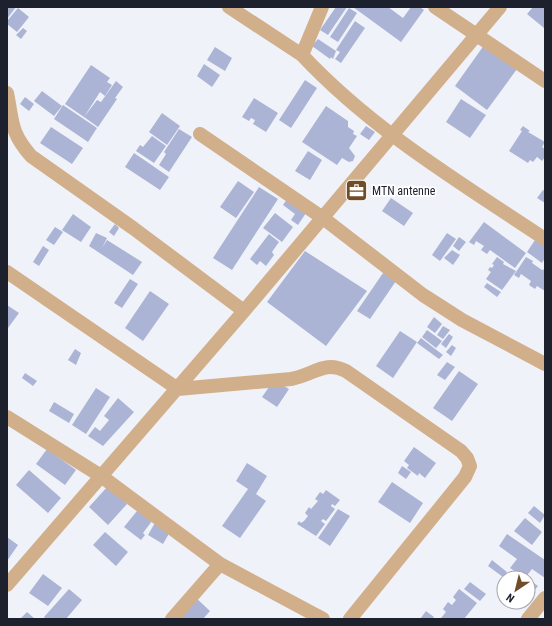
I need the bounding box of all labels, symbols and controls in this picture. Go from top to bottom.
office icon: MTN antenne [344,178,370,204]
place label: MTN antenne [372,184,436,198]
north arrow [496,570,536,610]
text: N [504,590,517,605]

